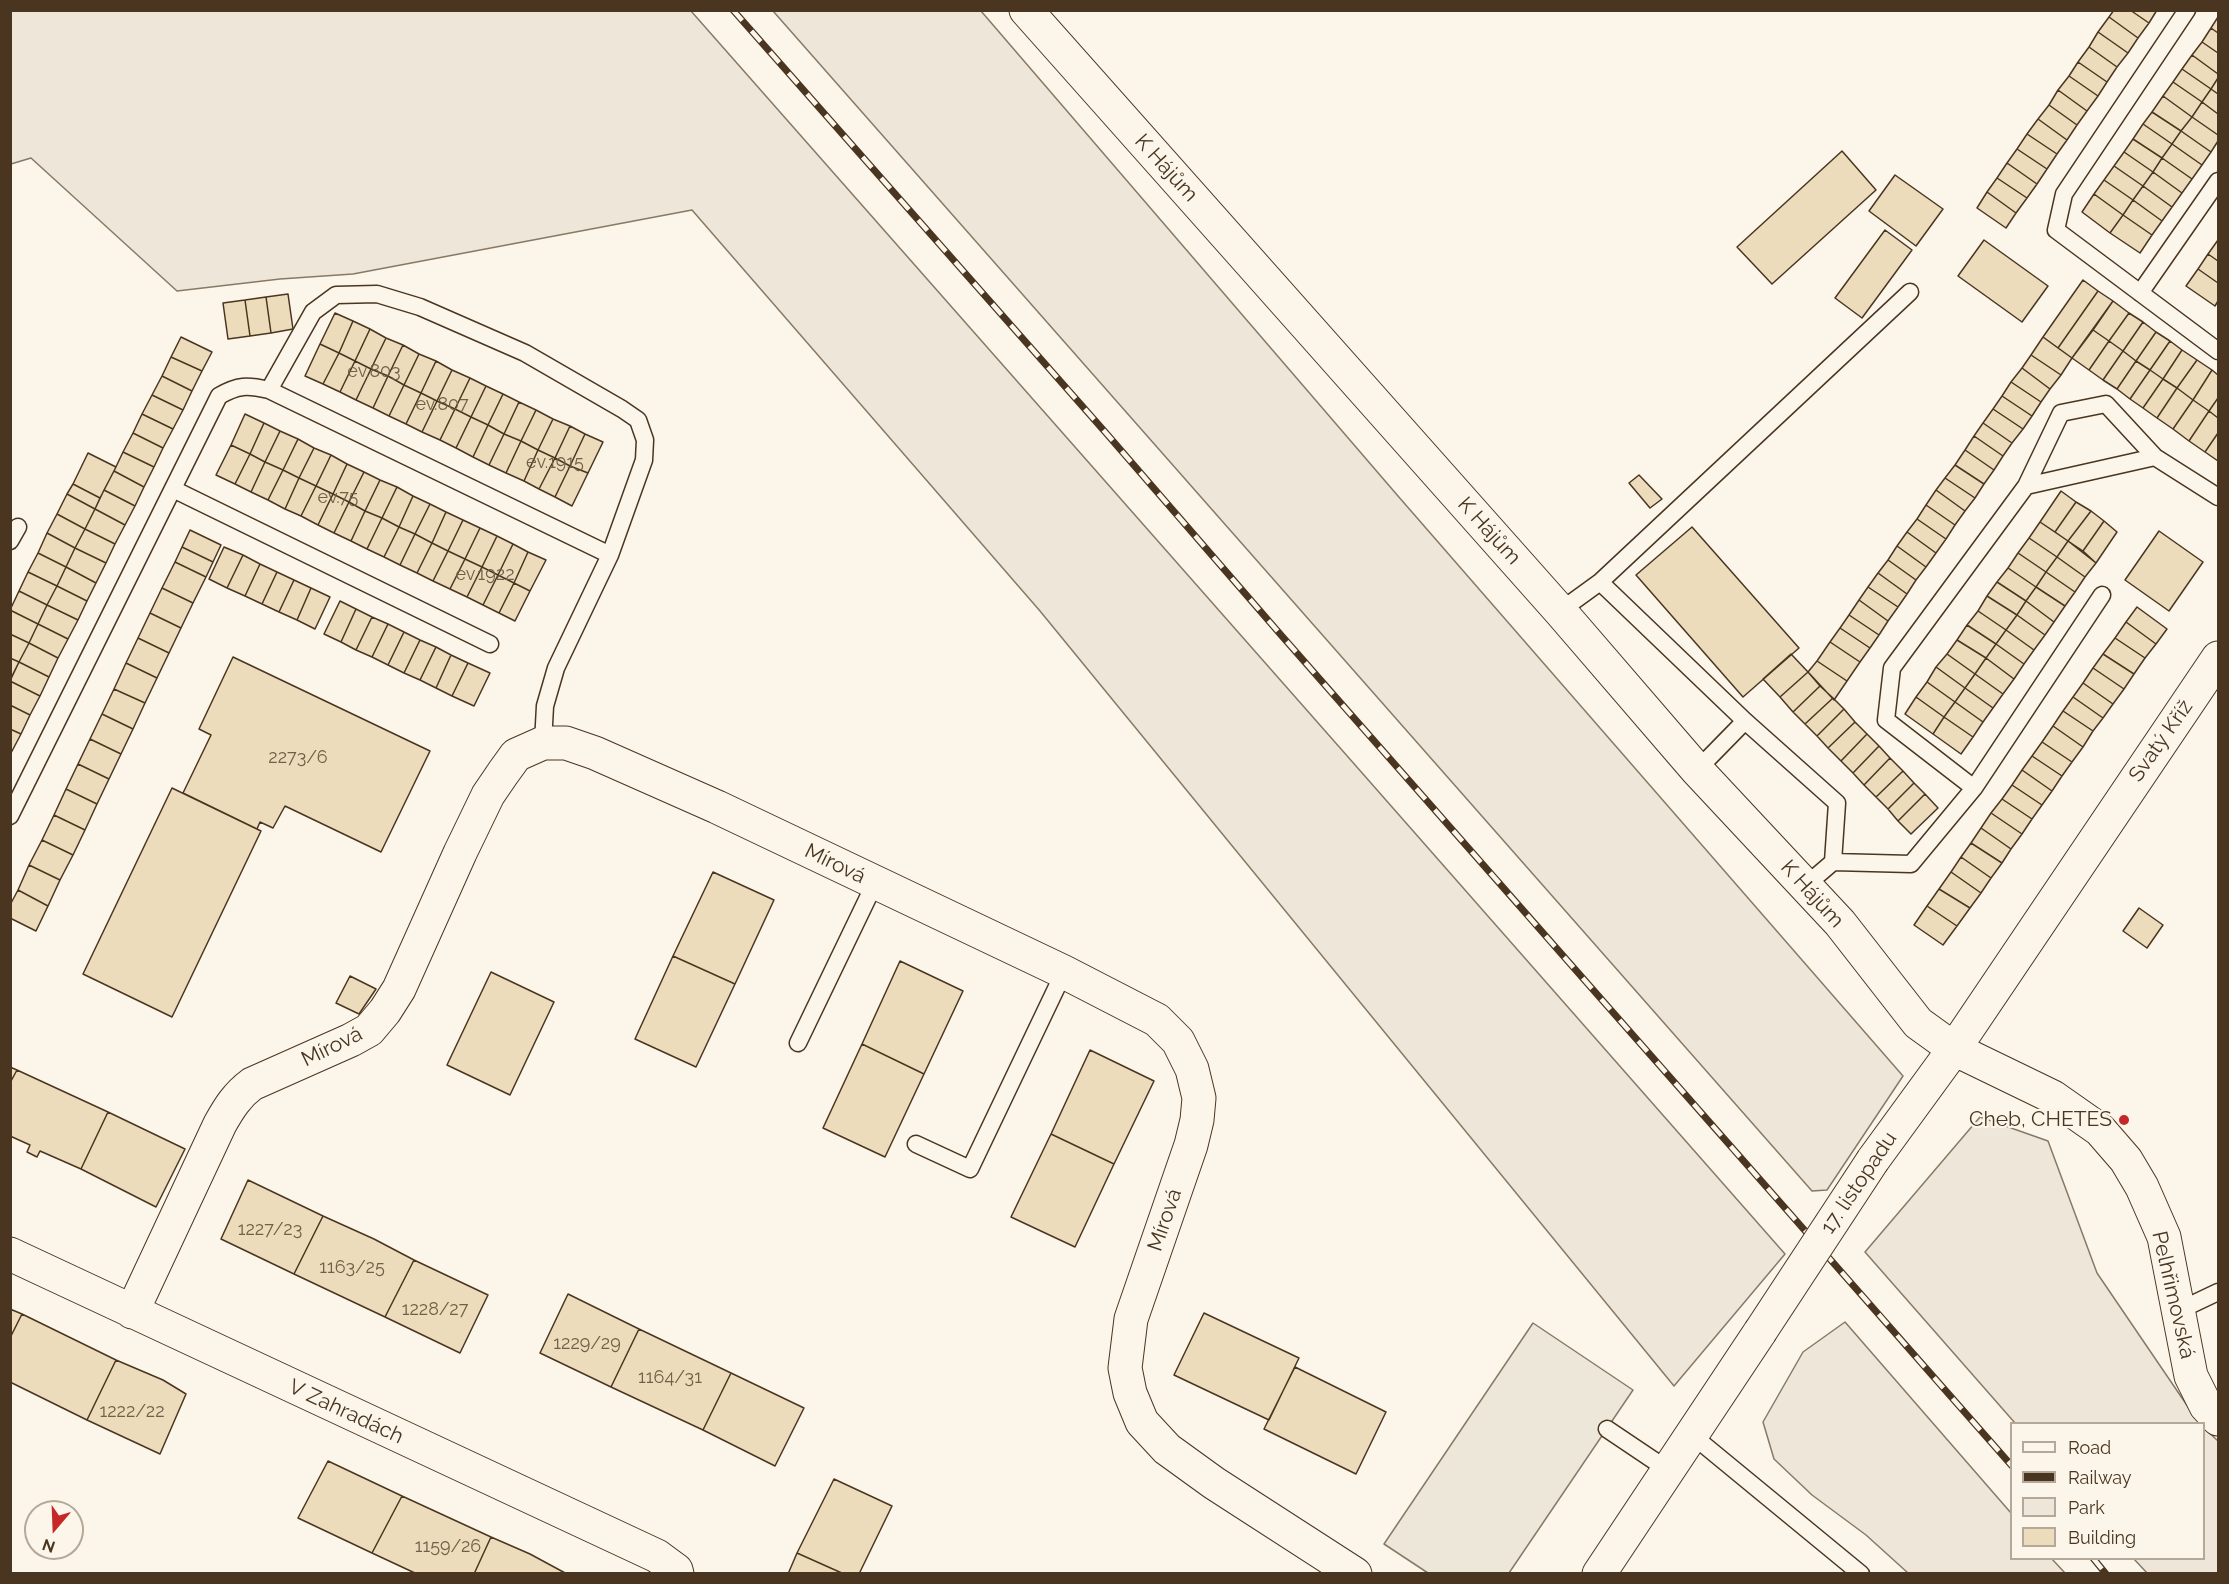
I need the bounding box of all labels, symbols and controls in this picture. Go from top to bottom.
street label: K Hájům [1129,129,1203,207]
house number: ev.803 [347,361,401,383]
house number: ev.807 [415,394,469,416]
house number: ev.1915 [526,452,584,474]
house number: ev.75 [318,487,358,509]
street label: K Hájům [1452,492,1526,570]
house number: ev.1922 [455,564,515,586]
street label: Svatý Kříž [2124,695,2198,787]
house number: 2273/6 [268,747,328,769]
street label: Mírová [800,839,870,889]
street label: K Hájům [1775,855,1849,933]
street label: Mírová [297,1022,367,1072]
place label: Cheb, CHETES [1969,1107,2112,1133]
marker: Cheb, CHETES [2117,1113,2131,1127]
street label: 17. listopadu [1816,1127,1902,1239]
street label: Mírová [1143,1185,1187,1255]
house number: 1227/23 [238,1219,302,1241]
street label: Pelhřimovská [2146,1229,2200,1361]
house number: 1163/25 [319,1257,385,1279]
house number: 1228/27 [402,1299,468,1321]
house number: 1229/29 [553,1333,621,1355]
house number: 1164/31 [638,1367,702,1389]
street label: V Zahradách [285,1374,407,1450]
house number: 1222/22 [99,1401,165,1423]
legend [2010,1422,2205,1560]
text: Road [2068,1437,2111,1458]
text: Railway [2068,1467,2132,1488]
text: Park [2068,1497,2105,1518]
north arrow [24,1500,84,1560]
text: Building [2068,1527,2136,1548]
text: N [40,1535,57,1557]
house number: 1159/26 [415,1536,481,1558]

